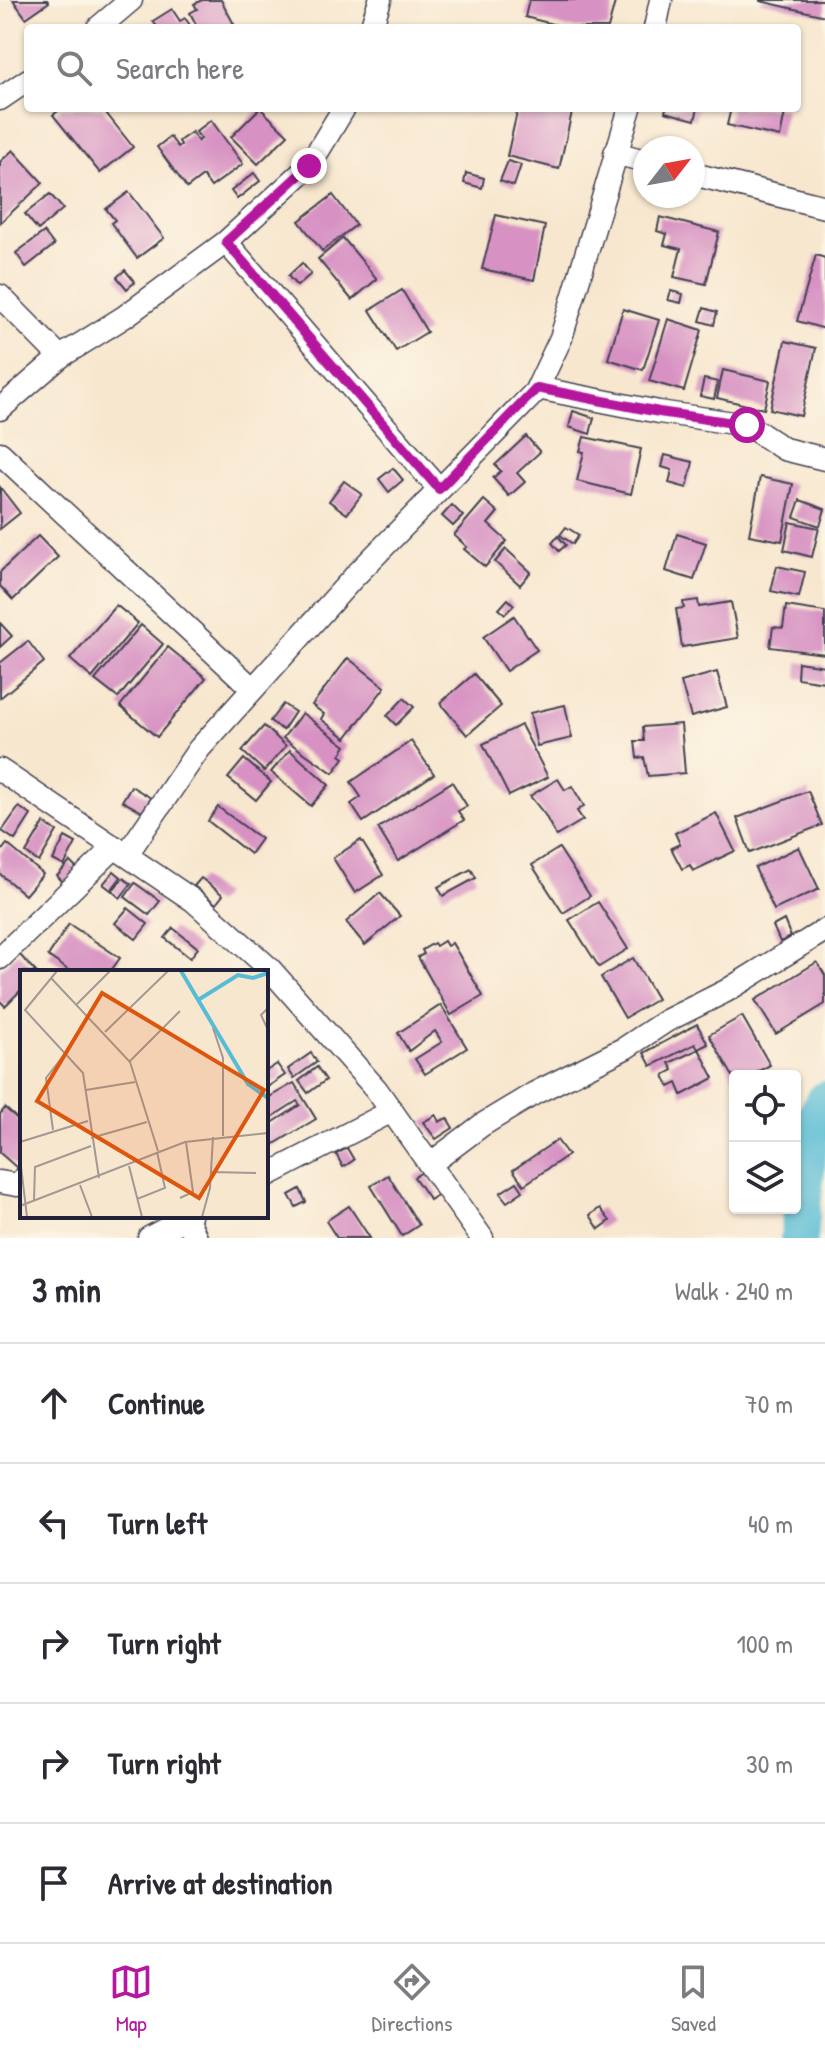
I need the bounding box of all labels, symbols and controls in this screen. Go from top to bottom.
search box [24,24,801,112]
icon: search [52,46,96,90]
text: Search here [116,48,244,88]
north arrow [633,136,705,208]
route end [291,148,327,184]
route start [729,407,765,443]
inset map [20,970,268,1218]
map controls [729,1070,801,1214]
button: locate [729,1070,801,1142]
button: layers [729,1142,801,1214]
text: 3 min [32,1267,101,1313]
text: Walk · 240 m [675,1273,793,1308]
icon: ahead [32,1381,76,1425]
text: Continue [108,1383,205,1423]
text: 70 m [745,1386,793,1421]
icon: left [32,1501,76,1545]
text: Turn left [108,1503,207,1543]
text: 40 m [748,1506,793,1541]
icon: right [32,1621,76,1665]
text: Turn right [108,1623,221,1663]
text: 100 m [737,1626,793,1661]
icon: right [32,1741,76,1785]
text: Turn right [108,1743,221,1783]
text: 30 m [746,1746,793,1781]
icon: arrive [32,1861,76,1905]
text: Arrive at destination [108,1863,333,1903]
tab: Map [109,1960,153,2038]
tab: Directions [372,1960,453,2038]
tab: Saved [671,1960,716,2038]

